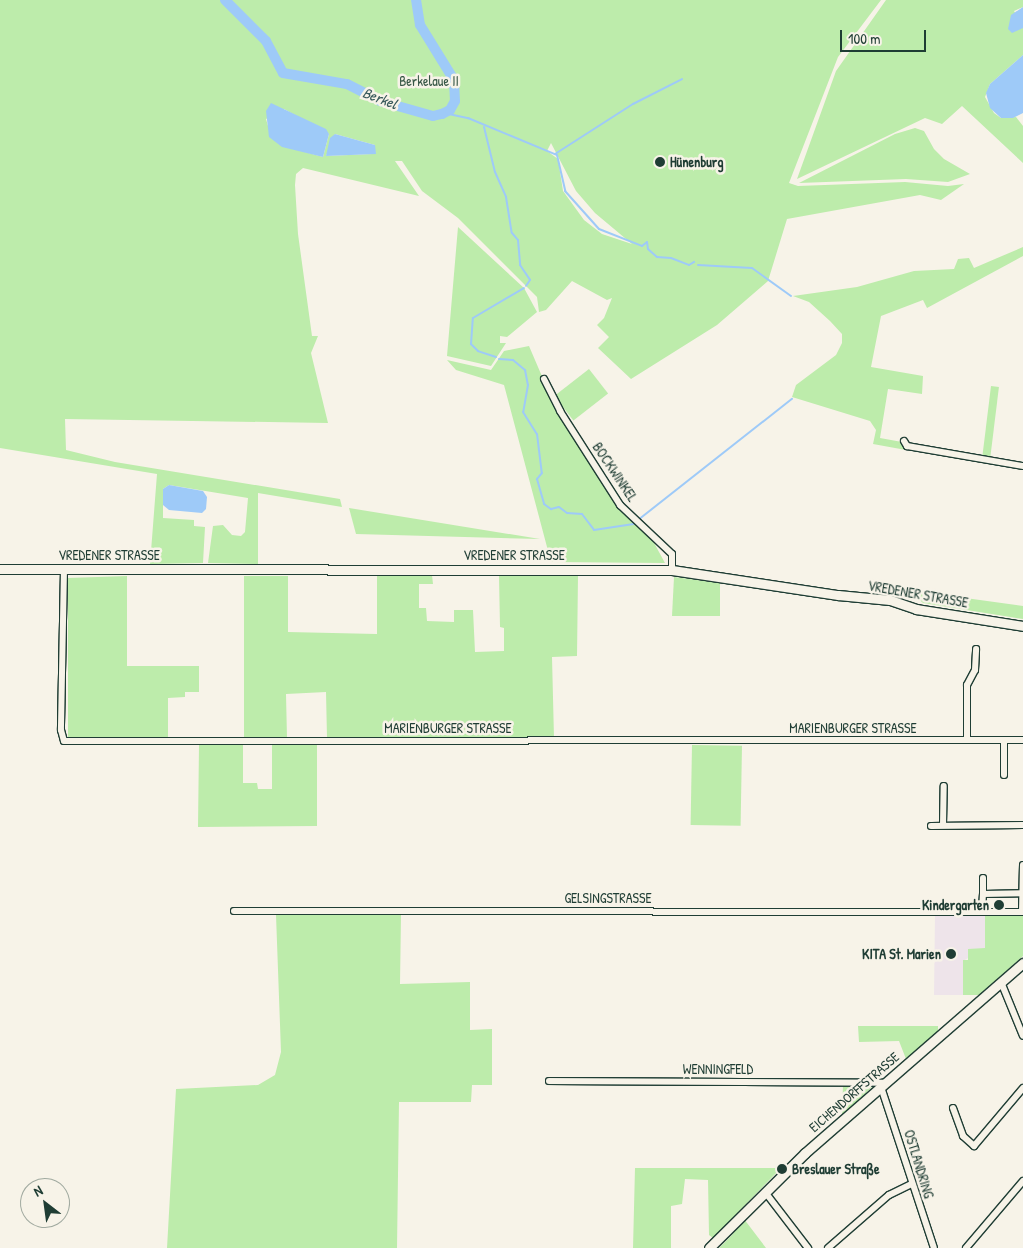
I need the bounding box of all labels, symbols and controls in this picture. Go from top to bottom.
scale bar [843,20,929,52]
text: 100 m [848,28,881,49]
park label: Berkelaue II [399,73,459,89]
water label: Berkel [360,83,400,113]
place label: Hünenburg [670,154,723,170]
marker: Hünenburg [654,156,666,168]
street label: BOCKWINKEL [589,439,641,505]
street label: VREDENER STRASSE [58,547,160,563]
street label: VREDENER STRASSE [463,547,565,563]
street label: VREDENER STRASSE [866,577,970,611]
street label: MARIENBURGER STRASSE [384,720,512,736]
street label: MARIENBURGER STRASSE [789,720,917,736]
street label: GELSINGSTRASSE [564,890,652,906]
place label: Kindergarten [922,897,989,913]
marker: Kindergarten [993,899,1005,911]
place label: KITA St. Marien [862,946,941,962]
marker: KITA St. Marien [945,948,957,960]
street label: EICHENDORFFSTRASSE [806,1048,902,1136]
street label: WENNINGFELD [683,1061,753,1077]
street label: OSTLANDRING [901,1128,937,1200]
place label: Breslauer Straße [792,1161,880,1177]
marker: Breslauer Straße [776,1163,788,1175]
north arrow [20,1178,70,1228]
text: N [30,1180,46,1201]

